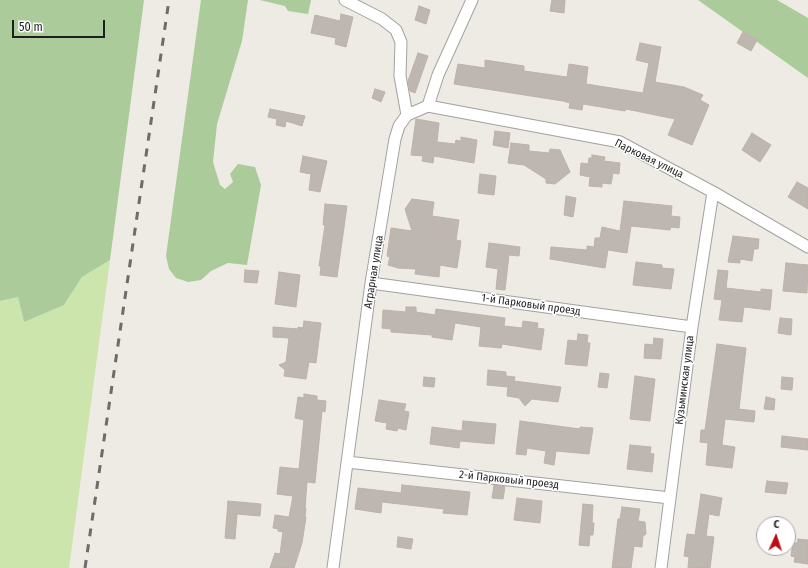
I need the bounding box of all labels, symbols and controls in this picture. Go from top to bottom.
scale bar [14,12,107,38]
text: 50 m [19,20,43,34]
street label: Парковая улица [612,137,686,181]
street label: Аграрная улица [362,234,386,310]
street label: 1-й Парковый проезд [481,292,581,318]
street label: Кузьминская улица [673,335,697,425]
street label: 2-й Парковый проезд [458,468,560,492]
north arrow [756,516,796,556]
text: С [773,518,780,531]

